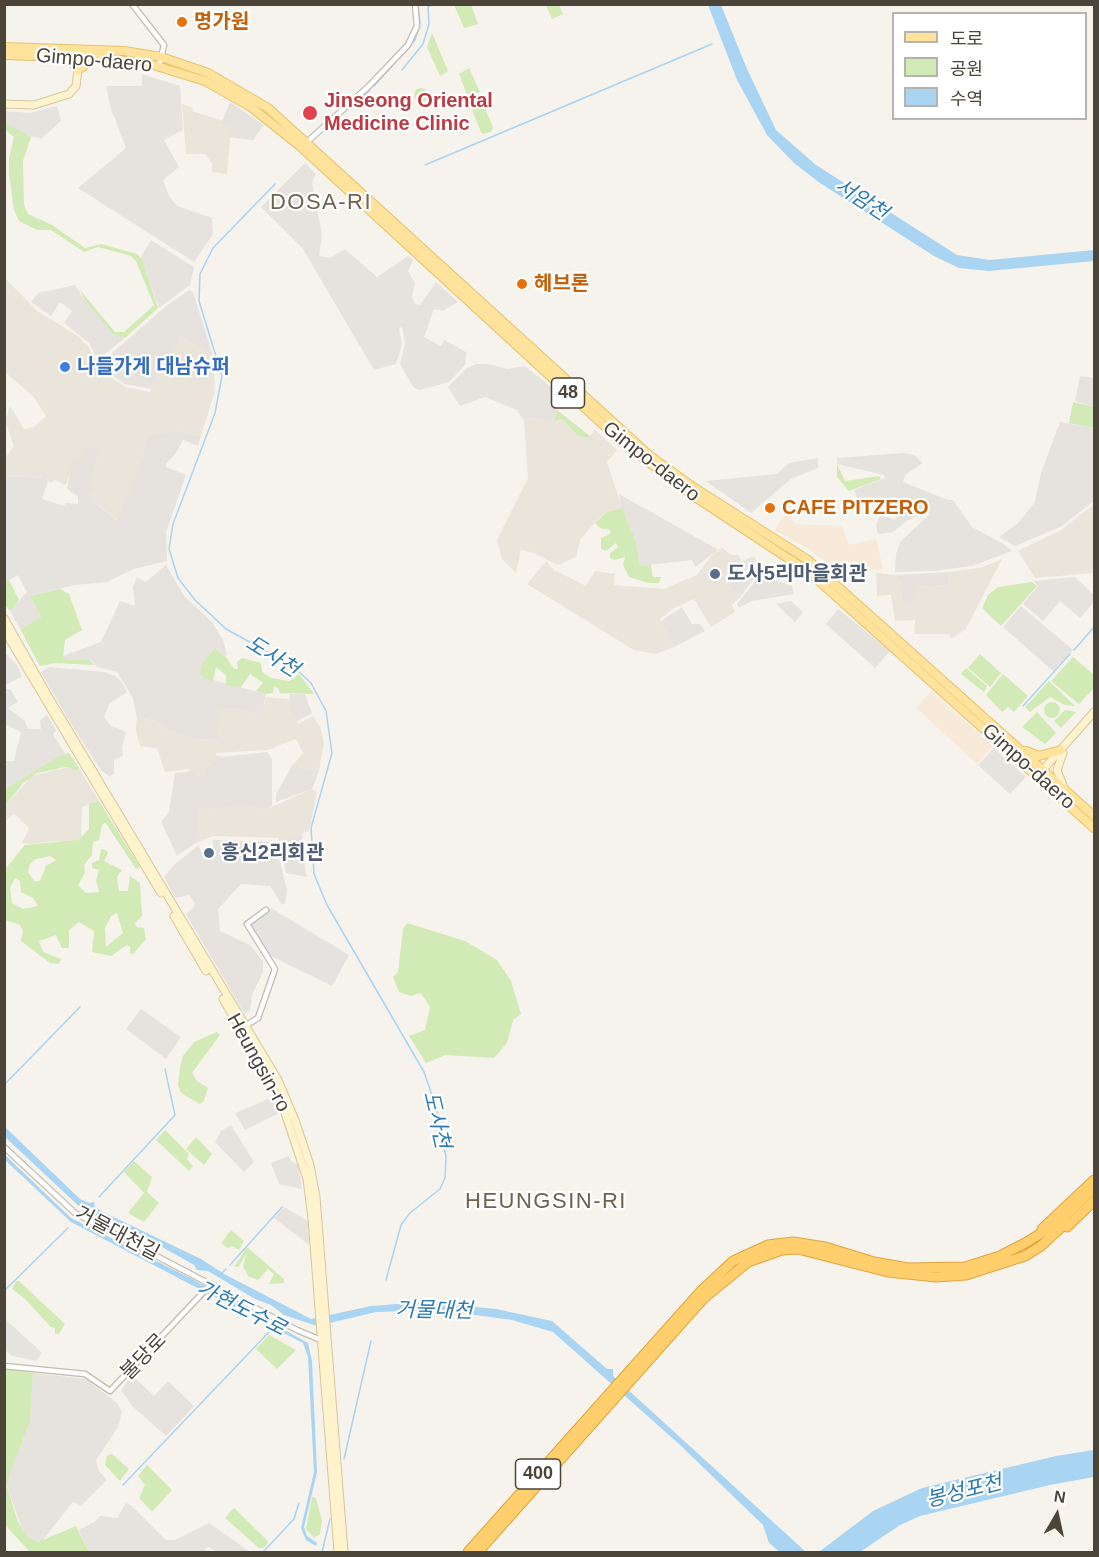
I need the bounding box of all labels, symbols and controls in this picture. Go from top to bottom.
place label: 명가원 [194,10,249,34]
legend [892,12,1087,120]
marker: 명가원 [175,15,189,29]
text: 도로 [950,29,983,49]
street label: Gimpo-daero [35,44,153,78]
text: 공원 [950,59,983,79]
place label: Jinseong Oriental Medicine Clinic [324,89,493,136]
text: 수역 [950,89,983,109]
marker: Jinseong Oriental Medicine Clinic [301,104,319,122]
water label: 서암천 [830,174,892,226]
district label: DOSA-RI [270,190,372,216]
place label: 헤브론 [534,272,589,296]
marker: 헤브론 [515,277,529,291]
place label: 나들가게 대남슈퍼 [77,355,230,379]
marker: 나들가게 대남슈퍼 [58,360,72,374]
road number: 48 [552,378,584,408]
street label: Gimpo-daero [598,417,704,507]
place label: CAFE PITZERO [782,496,929,520]
marker: CAFE PITZERO [763,501,777,515]
place label: 도사5리마을회관 [727,562,867,586]
marker: 도사5리마을회관 [708,567,722,581]
water label: 도사천 [241,631,303,683]
street label: Gimpo-daero [977,719,1079,815]
place label: 흥신2리회관 [221,841,324,865]
marker: 흥신2리회관 [202,846,216,860]
street label: Heungsin-ro [221,1010,295,1116]
water label: 도사천 [417,1089,455,1151]
district label: HEUNGSIN-RI [465,1189,627,1215]
street label: 거물대천길 [71,1202,163,1266]
water label: 가현도수로 [192,1276,290,1342]
water label: 거물대천 [395,1298,473,1324]
street label: 불당로 [116,1329,172,1385]
road number: 400 [516,1459,560,1489]
water label: 봉성포천 [923,1470,1005,1514]
north arrow [1027,1485,1087,1545]
text: N [1053,1487,1067,1506]

